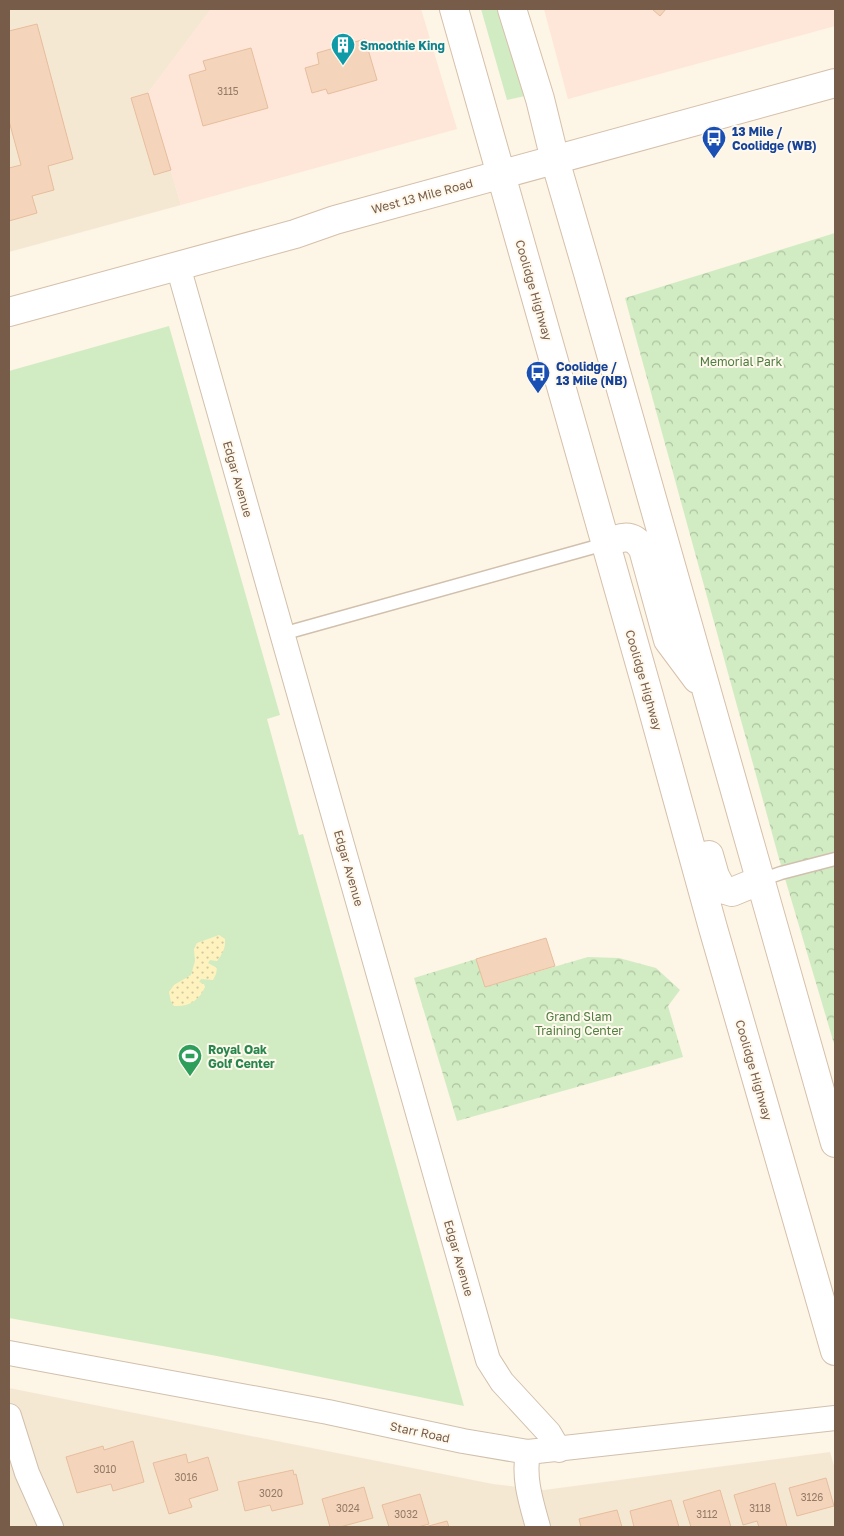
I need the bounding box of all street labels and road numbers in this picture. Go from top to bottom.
street label: West 13 Mile Road [370,175,474,217]
street label: Coolidge Highway [512,238,556,342]
street label: Edgar Avenue [220,439,256,519]
street label: Coolidge Highway [622,628,666,732]
street label: Edgar Avenue [331,828,367,908]
street label: Coolidge Highway [732,1018,776,1122]
street label: Edgar Avenue [441,1218,477,1298]
street label: Starr Road [389,1418,451,1446]

